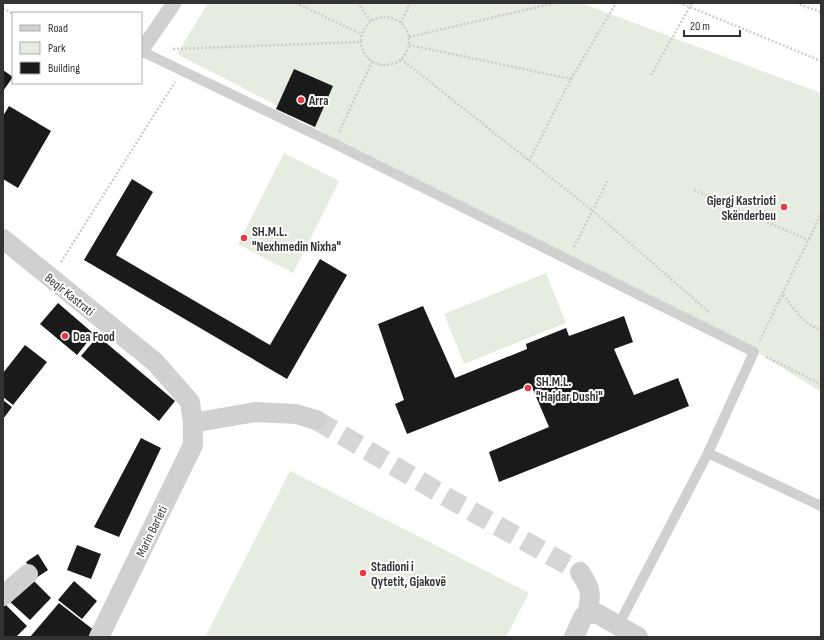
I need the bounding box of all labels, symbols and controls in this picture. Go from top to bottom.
legend [12,12,142,84]
scale bar [684,12,740,38]
text: 20 m [690,19,710,34]
text: Road [48,21,68,36]
text: Park [48,41,66,56]
text: Building [48,61,80,76]
place label: Arra [308,93,329,109]
marker: Arra [296,95,306,105]
place label: Gjergj Kastrioti Skënderbeu [707,193,776,224]
marker: Gjergj Kastrioti Skënderbeu [779,202,789,212]
place label: SH.M.L. "Nexhmedin Nixha" [252,224,341,255]
marker: SH.M.L. "Nexhmedin Nixha" [239,233,249,243]
street label: Beqir Kastrati [41,270,97,320]
place label: Dea Food [73,329,115,345]
marker: Dea Food [60,331,70,341]
place label: SH.M.L. "Hajdar Dushi" [536,374,603,405]
marker: SH.M.L. "Hajdar Dushi" [523,383,533,393]
street label: Marin Barleti [133,503,171,560]
place label: Stadioni i Qytetit, Gjakovë [371,559,446,590]
marker: Stadioni i Qytetit, Gjakovë [358,568,368,578]

